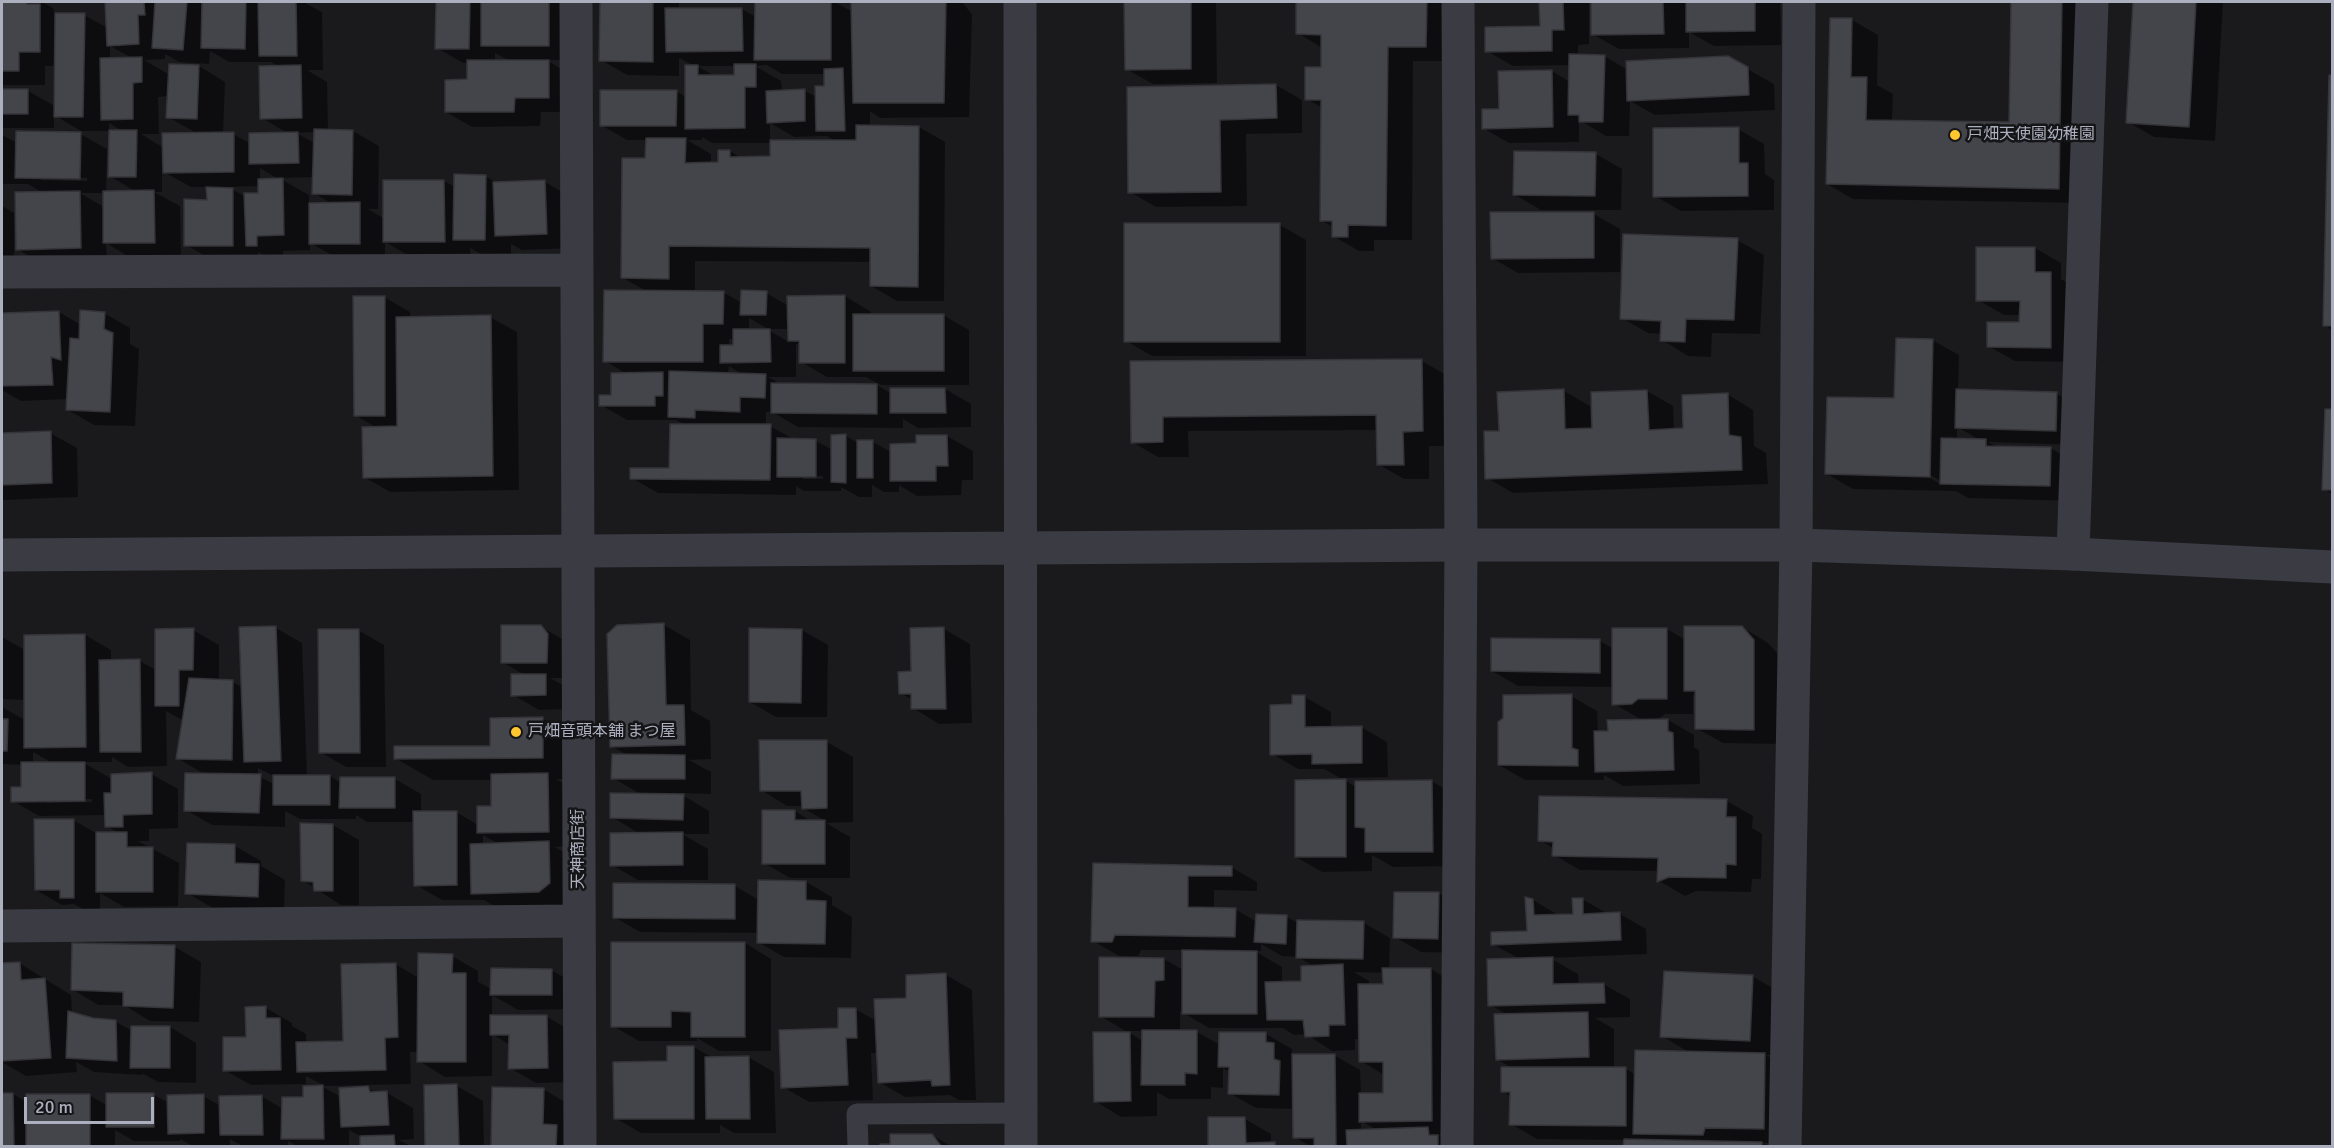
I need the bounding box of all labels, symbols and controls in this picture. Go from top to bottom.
place label: 戸畑天使園幼稚園 [1967,125,2095,145]
marker: 戸畑天使園幼稚園 [1948,128,1962,142]
place label: 戸畑音頭本舗 まつ屋 [528,722,676,742]
marker: 戸畑音頭本舗 まつ屋 [509,725,523,739]
street label: 天神商店街 [569,809,589,889]
scale bar [27,1085,158,1123]
text: 20 m [35,1096,73,1118]

